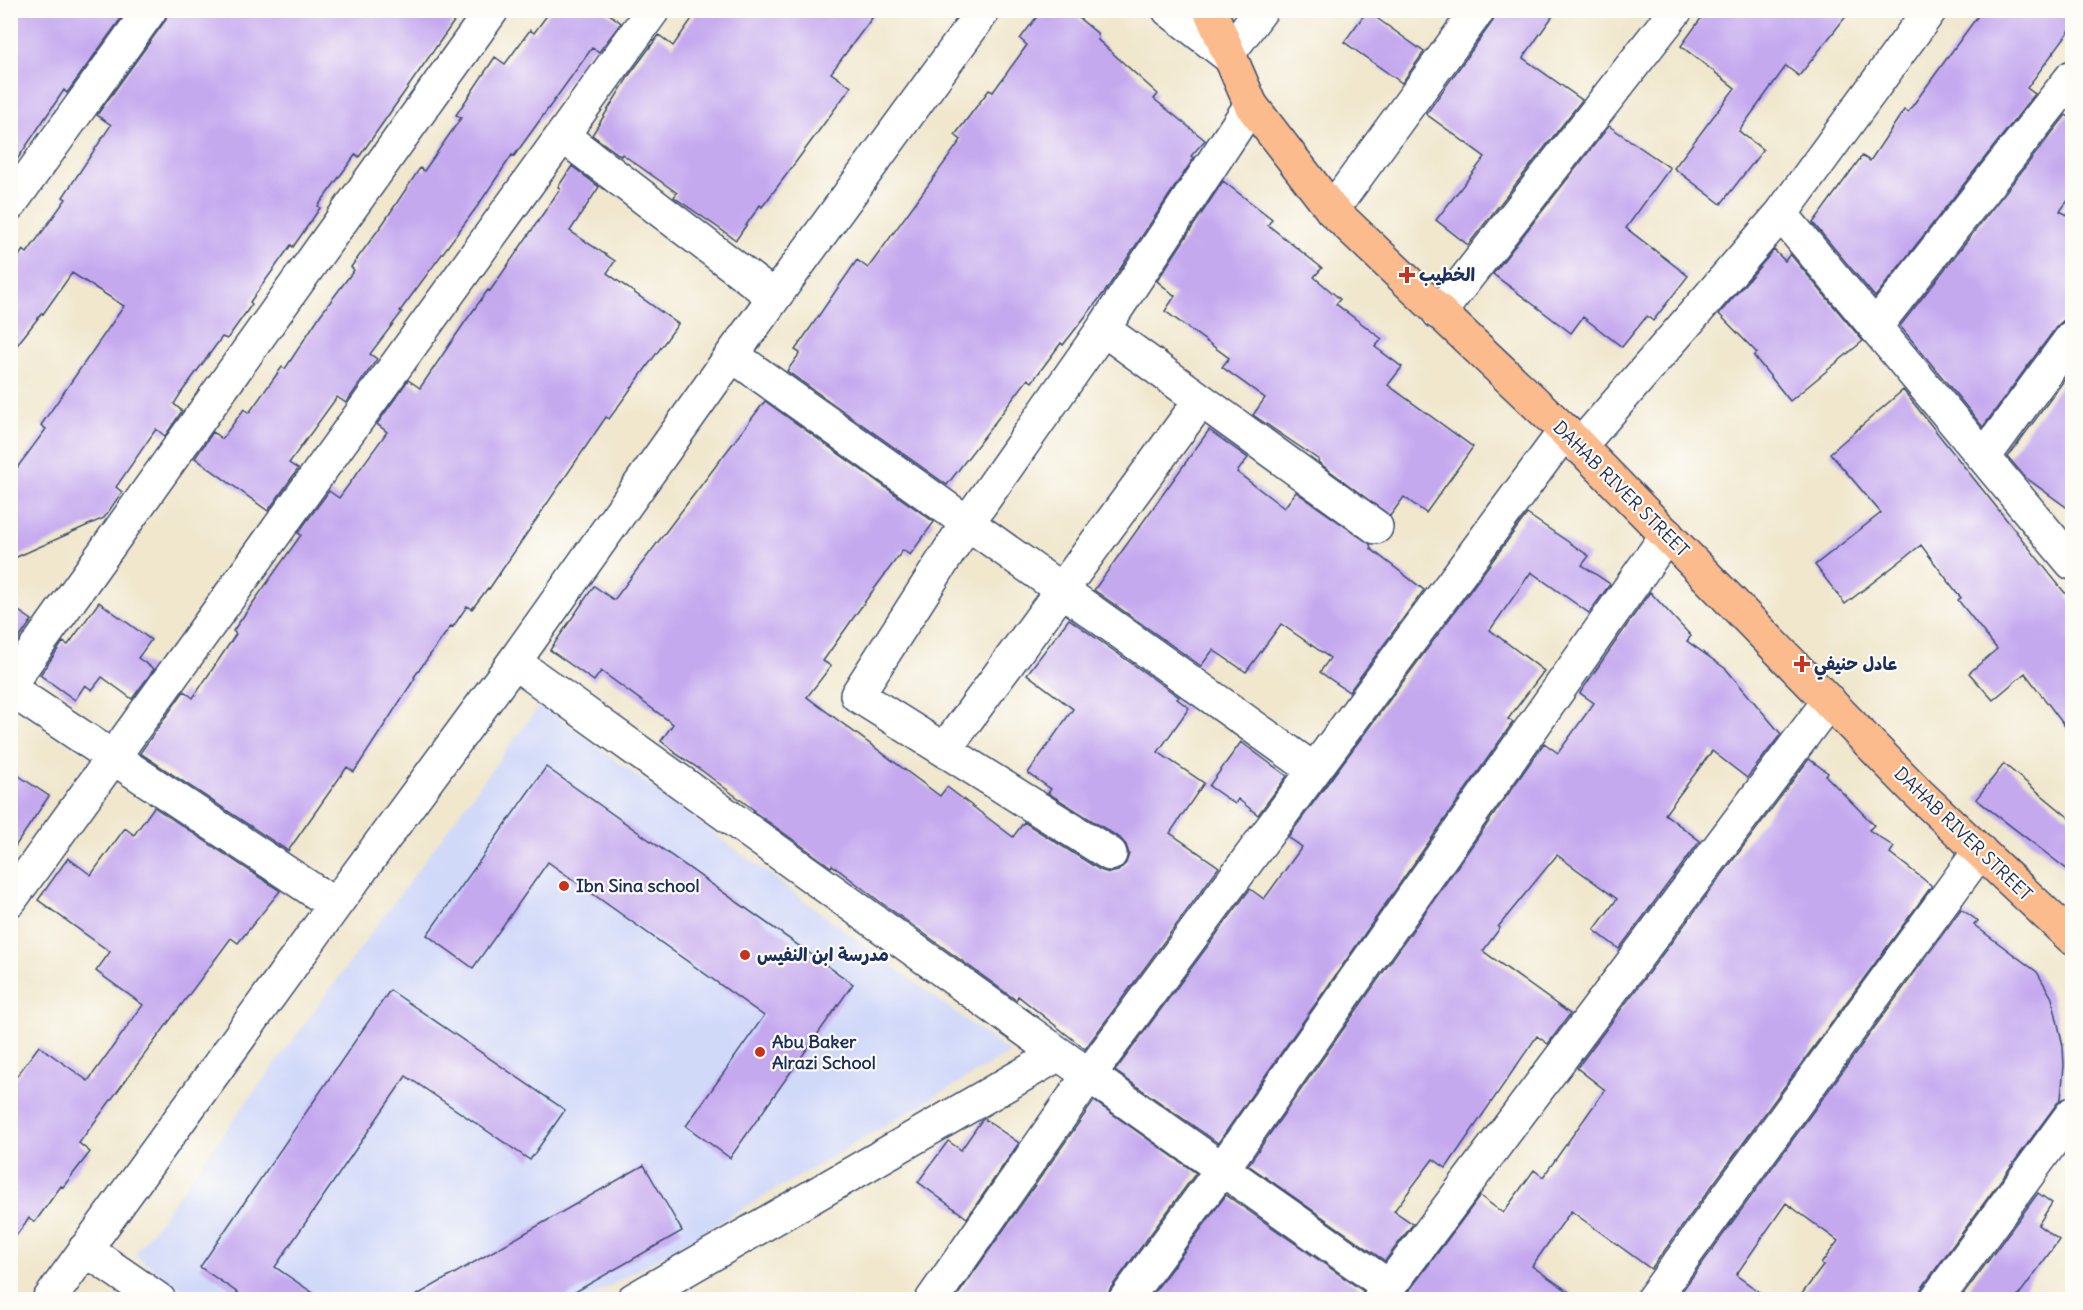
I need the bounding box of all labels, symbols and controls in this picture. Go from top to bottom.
place label: الخطيب [1419,263,1475,286]
marker: الخطيب [1400,268,1414,282]
street label: DAHAB RIVER STREET [1548,416,1694,562]
place label: عادل حنيفي [1814,652,1898,680]
marker: عادل حنيفي [1795,657,1809,671]
street label: DAHAB RIVER STREET [1890,762,2037,906]
place label: Ibn Sina school [576,874,700,897]
marker: Ibn Sina school [557,879,571,893]
place label: مدرسة ابن النفيس [757,943,889,966]
marker: مدرسة ابن النفيس [738,948,752,962]
place label: Abu Baker Alrazi School [772,1030,876,1074]
marker: Abu Baker Alrazi School [753,1045,767,1059]

